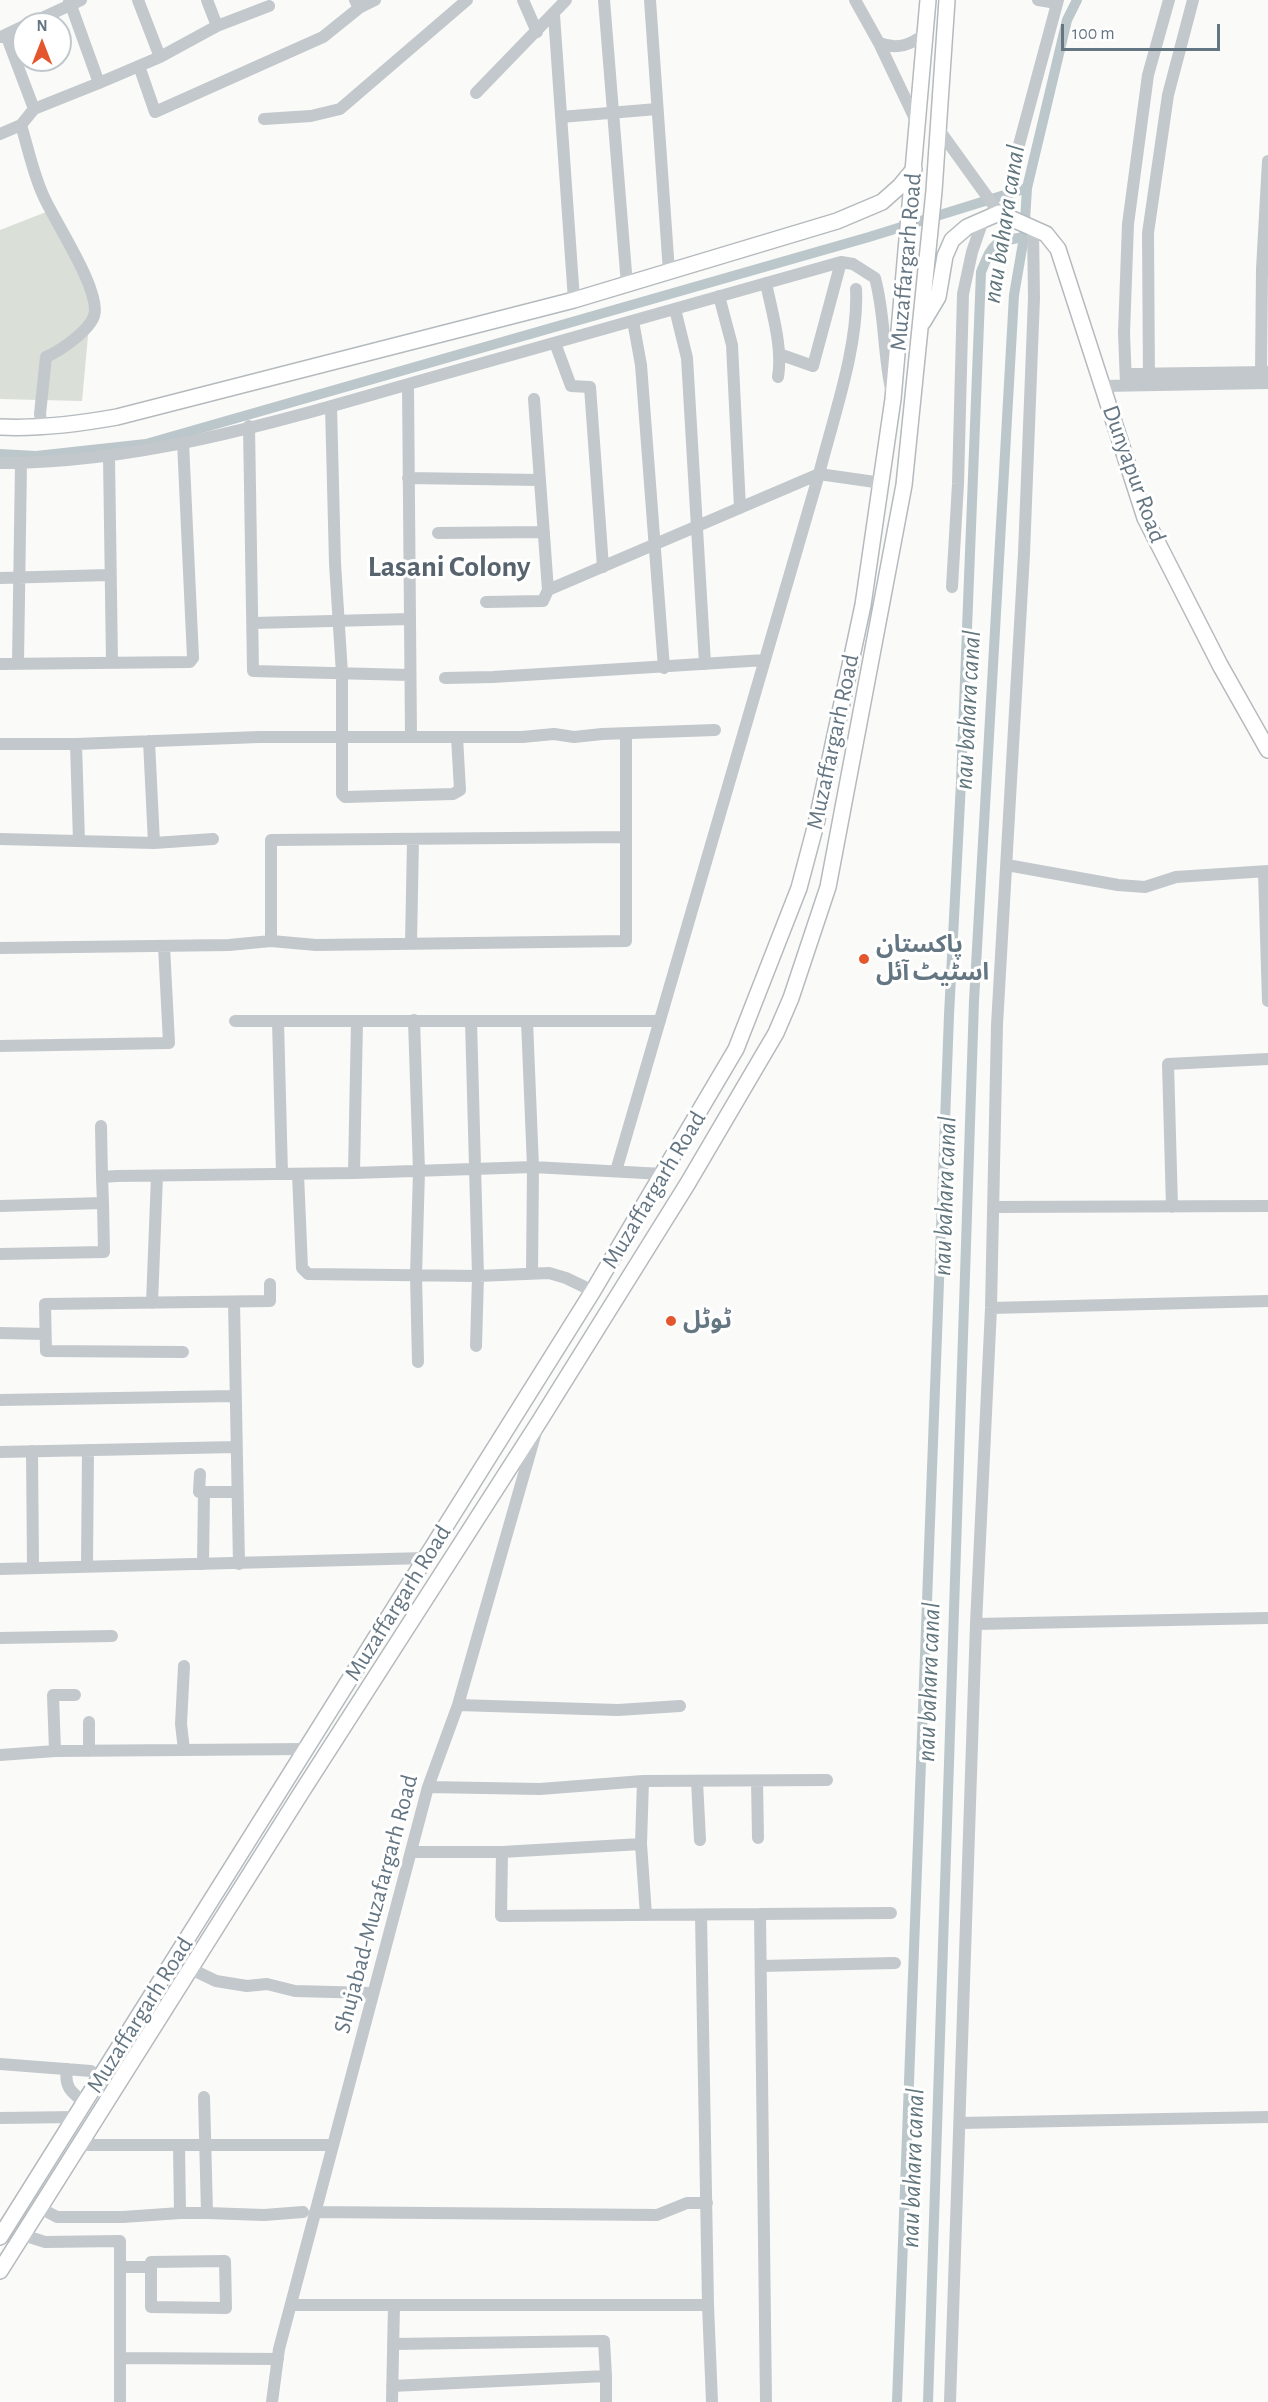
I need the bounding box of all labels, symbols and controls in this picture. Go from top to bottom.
north arrow [12,12,72,72]
scale bar [1064,12,1223,50]
text: N [36,18,48,34]
text: 100 m [1072,25,1115,43]
water label: nau bahara canal [976,143,1032,305]
street label: Muzaffargarh Road [884,172,928,352]
street label: Dunyapur Road [1096,401,1172,547]
district label: Lasani Colony [368,549,530,585]
water label: nau bahara canal [948,629,988,791]
street label: Muzaffargarh Road [800,652,866,832]
place label: پاکستان اسٹیٹ آئل [876,931,989,987]
marker: پاکستان اسٹیٹ آئل [857,952,871,966]
street label: Muzaffargarh Road [596,1106,712,1274]
water label: nau bahara canal [927,1116,963,1276]
place label: ٹوٹل [683,1307,732,1335]
marker: ٹوٹل [664,1314,678,1328]
street label: Muzaffargarh Road [338,1520,458,1686]
water label: nau bahara canal [911,1602,947,1762]
street label: Shujabad-Muzafargarh Road [328,1771,424,2037]
street label: Muzaffargarh Road [80,1932,200,2098]
water label: nau bahara canal [895,2088,931,2248]

